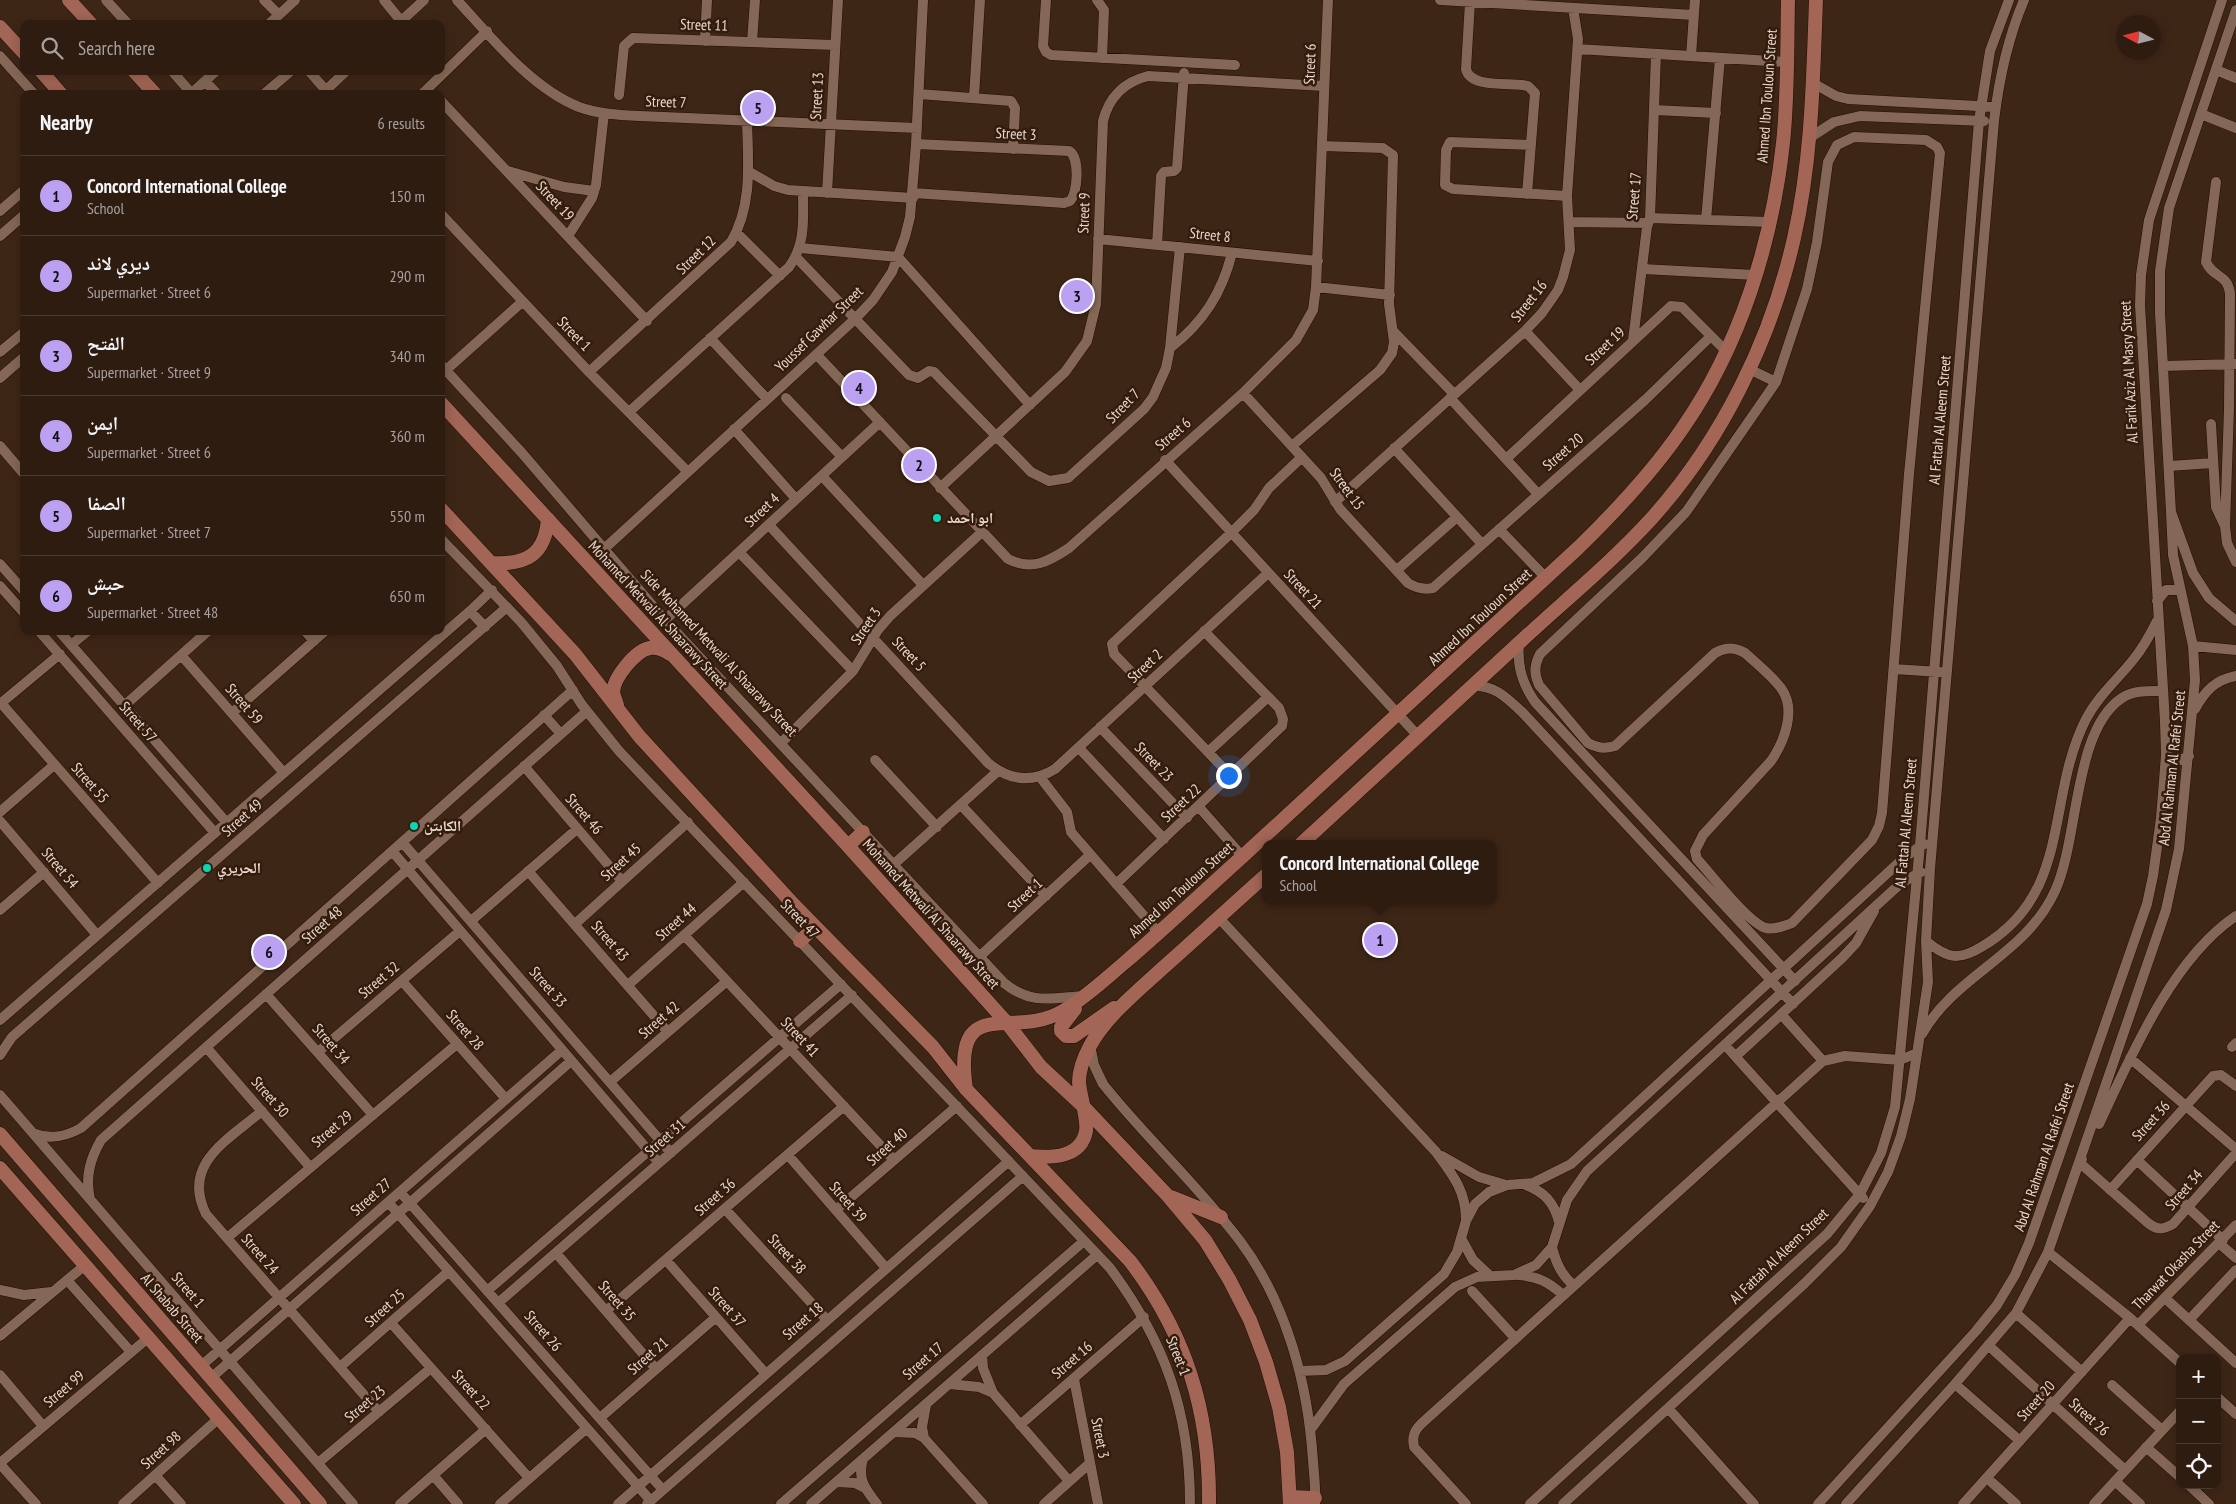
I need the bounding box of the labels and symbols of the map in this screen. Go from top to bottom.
street label: Street 11 [680,14,728,35]
north arrow [2116,15,2161,60]
street label: Ahmed Ibn Touloun Street [1752,28,1781,164]
street label: Street 6 [1299,43,1320,85]
street label: Street 13 [806,72,827,120]
pin: 5 [742,89,774,127]
street label: Street 7 [645,91,687,112]
street label: Street 3 [995,123,1037,144]
street label: Street 17 [1622,171,1645,221]
street label: Street 19 [532,177,579,225]
street label: Street 9 [1073,192,1094,234]
street label: Street 8 [1189,223,1231,246]
street label: Street 12 [672,231,719,278]
street label: Street 16 [1506,276,1551,325]
pin: 3 [1061,277,1093,315]
street label: Youssef Gawhar Street [771,282,867,376]
street label: Al Farik Aziz Al Masry Street [2115,300,2142,444]
street label: Street 1 [553,312,595,355]
street label: Street 19 [1581,322,1629,369]
street label: Al Fattah Al Aleem Street [1924,354,1955,485]
pin: 4 [843,369,875,407]
street label: Street 7 [1102,384,1144,427]
street label: Street 6 [1151,413,1195,454]
street label: Street 20 [1538,429,1587,474]
pin: 2 [903,446,935,484]
street label: Street 15 [1326,464,1369,514]
street label: Street 4 [740,489,783,531]
place label: ابو احمد [947,508,993,527]
marker: ابو احمد [931,512,943,524]
street label: Mohamed Metwali Al Shaarawy Street [585,537,732,693]
street label: Ahmed Ibn Touloun Street [1424,564,1535,669]
street label: Side Mohamed Metwali Al Shaarawy Street [637,565,802,740]
street label: Street 21 [1280,565,1327,613]
street label: Street 3 [846,603,885,648]
street label: Street 5 [888,632,930,675]
street label: Street 2 [1123,645,1166,687]
street label: Street 59 [222,679,267,728]
street label: Abd Al Rahman Al Rafei Street [2154,689,2189,846]
street label: Street 57 [116,697,161,746]
street label: Street 23 [1131,738,1178,785]
street label: Al Fattah Al Aleem Street [1890,757,1921,888]
street label: Street 55 [68,758,113,807]
your location [1216,763,1242,789]
street label: Street 22 [1157,779,1205,826]
street label: Street 46 [562,789,607,838]
street label: Street 49 [217,795,266,840]
place label: الكابتن [424,816,461,835]
marker: الكابتن [408,820,420,832]
street label: Mohamed Metwali Al Shaarawy Street [859,835,1004,993]
street label: Ahmed Ibn Touloun Street [1124,838,1237,942]
street label: Street 45 [597,839,645,885]
street label: Street 54 [38,843,83,892]
place label: الحريري [217,858,261,880]
marker: الحريري [201,862,213,874]
street label: Street 1 [1003,874,1046,916]
street label: Street 47 [777,895,824,942]
street label: Street 44 [651,899,700,944]
street label: Street 48 [297,902,346,947]
street label: Street 43 [588,916,633,965]
pin: 1 [1364,921,1396,959]
pin: 6 [253,933,285,971]
street label: Street 32 [354,957,403,1002]
street label: Street 33 [526,962,571,1011]
street label: Street 42 [634,997,683,1042]
street label: Street 28 [443,1005,488,1054]
street label: Street 41 [777,1013,824,1061]
street label: Street 34 [309,1019,354,1068]
street label: Street 30 [248,1072,293,1121]
street label: Abd Al Rahman Al Rafei Street [2009,1080,2078,1234]
street label: Street 36 [2128,1096,2174,1145]
street label: Street 29 [307,1106,356,1151]
street label: Street 31 [640,1115,689,1160]
street label: Street 40 [862,1124,911,1169]
street label: Street 34 [2161,1165,2207,1214]
street label: Street 27 [346,1174,395,1219]
street label: Street 36 [690,1174,739,1219]
street label: Street 39 [826,1177,871,1226]
street label: Al Fattah Al Aleem Street [1725,1204,1832,1308]
street label: Tharwat Okasha Street [2128,1216,2223,1314]
street label: Street 24 [238,1229,283,1278]
street label: Street 38 [764,1230,811,1278]
street label: Street 1 [168,1268,209,1311]
street label: Al Shabab Street [137,1269,208,1346]
street label: Street 35 [595,1276,640,1325]
street label: Street 37 [705,1282,750,1331]
street label: Street 25 [361,1285,409,1331]
street label: Street 18 [778,1298,827,1343]
street label: Street 26 [521,1306,566,1355]
street label: Street 21 [623,1333,672,1378]
street label: Street 1 [1162,1333,1195,1378]
street label: Street 16 [1047,1337,1096,1382]
street label: Street 17 [898,1338,947,1383]
street label: Street 99 [39,1366,88,1411]
street label: Street 22 [448,1366,494,1414]
street label: Street 20 [2013,1376,2059,1425]
street label: Street 23 [340,1381,389,1426]
street label: Street 26 [2065,1394,2114,1440]
street label: Street 3 [1087,1416,1114,1460]
street label: Street 98 [137,1427,185,1473]

